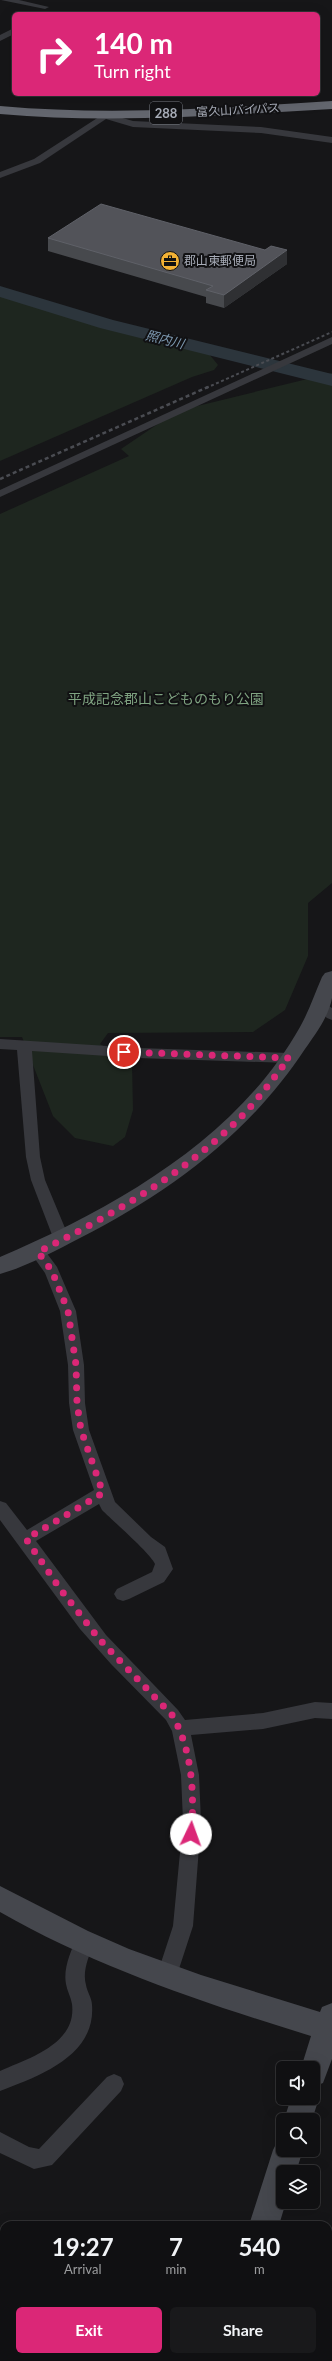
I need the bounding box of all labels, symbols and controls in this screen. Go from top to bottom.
text: 140 m [94,26,173,60]
icon: right [28,28,80,80]
text: Turn right [94,60,171,82]
street label: 富久山バイパス [196,100,280,119]
road number: 288 [150,102,182,124]
office icon: 郡山東郵便局 [159,250,181,272]
place label: 郡山東郵便局 [184,253,256,268]
water label: 照内川 [144,327,188,352]
park label: 平成記念郡山こどものもり公園 [68,690,264,707]
pin [107,1035,141,1069]
icon: arrive [113,1041,135,1063]
position arrow [170,1813,212,1855]
map controls [276,2061,320,2209]
button: sound [276,2061,320,2105]
button: search [276,2113,320,2157]
button: layers [276,2165,320,2209]
text: 19:27 [52,2232,114,2261]
text: 7 [169,2232,183,2261]
text: 540 [238,2232,280,2261]
text: Arrival [64,2261,101,2277]
text: min [166,2261,187,2277]
text: m [254,2261,265,2277]
button: Exit [16,2307,162,2353]
button: Share [170,2307,316,2353]

